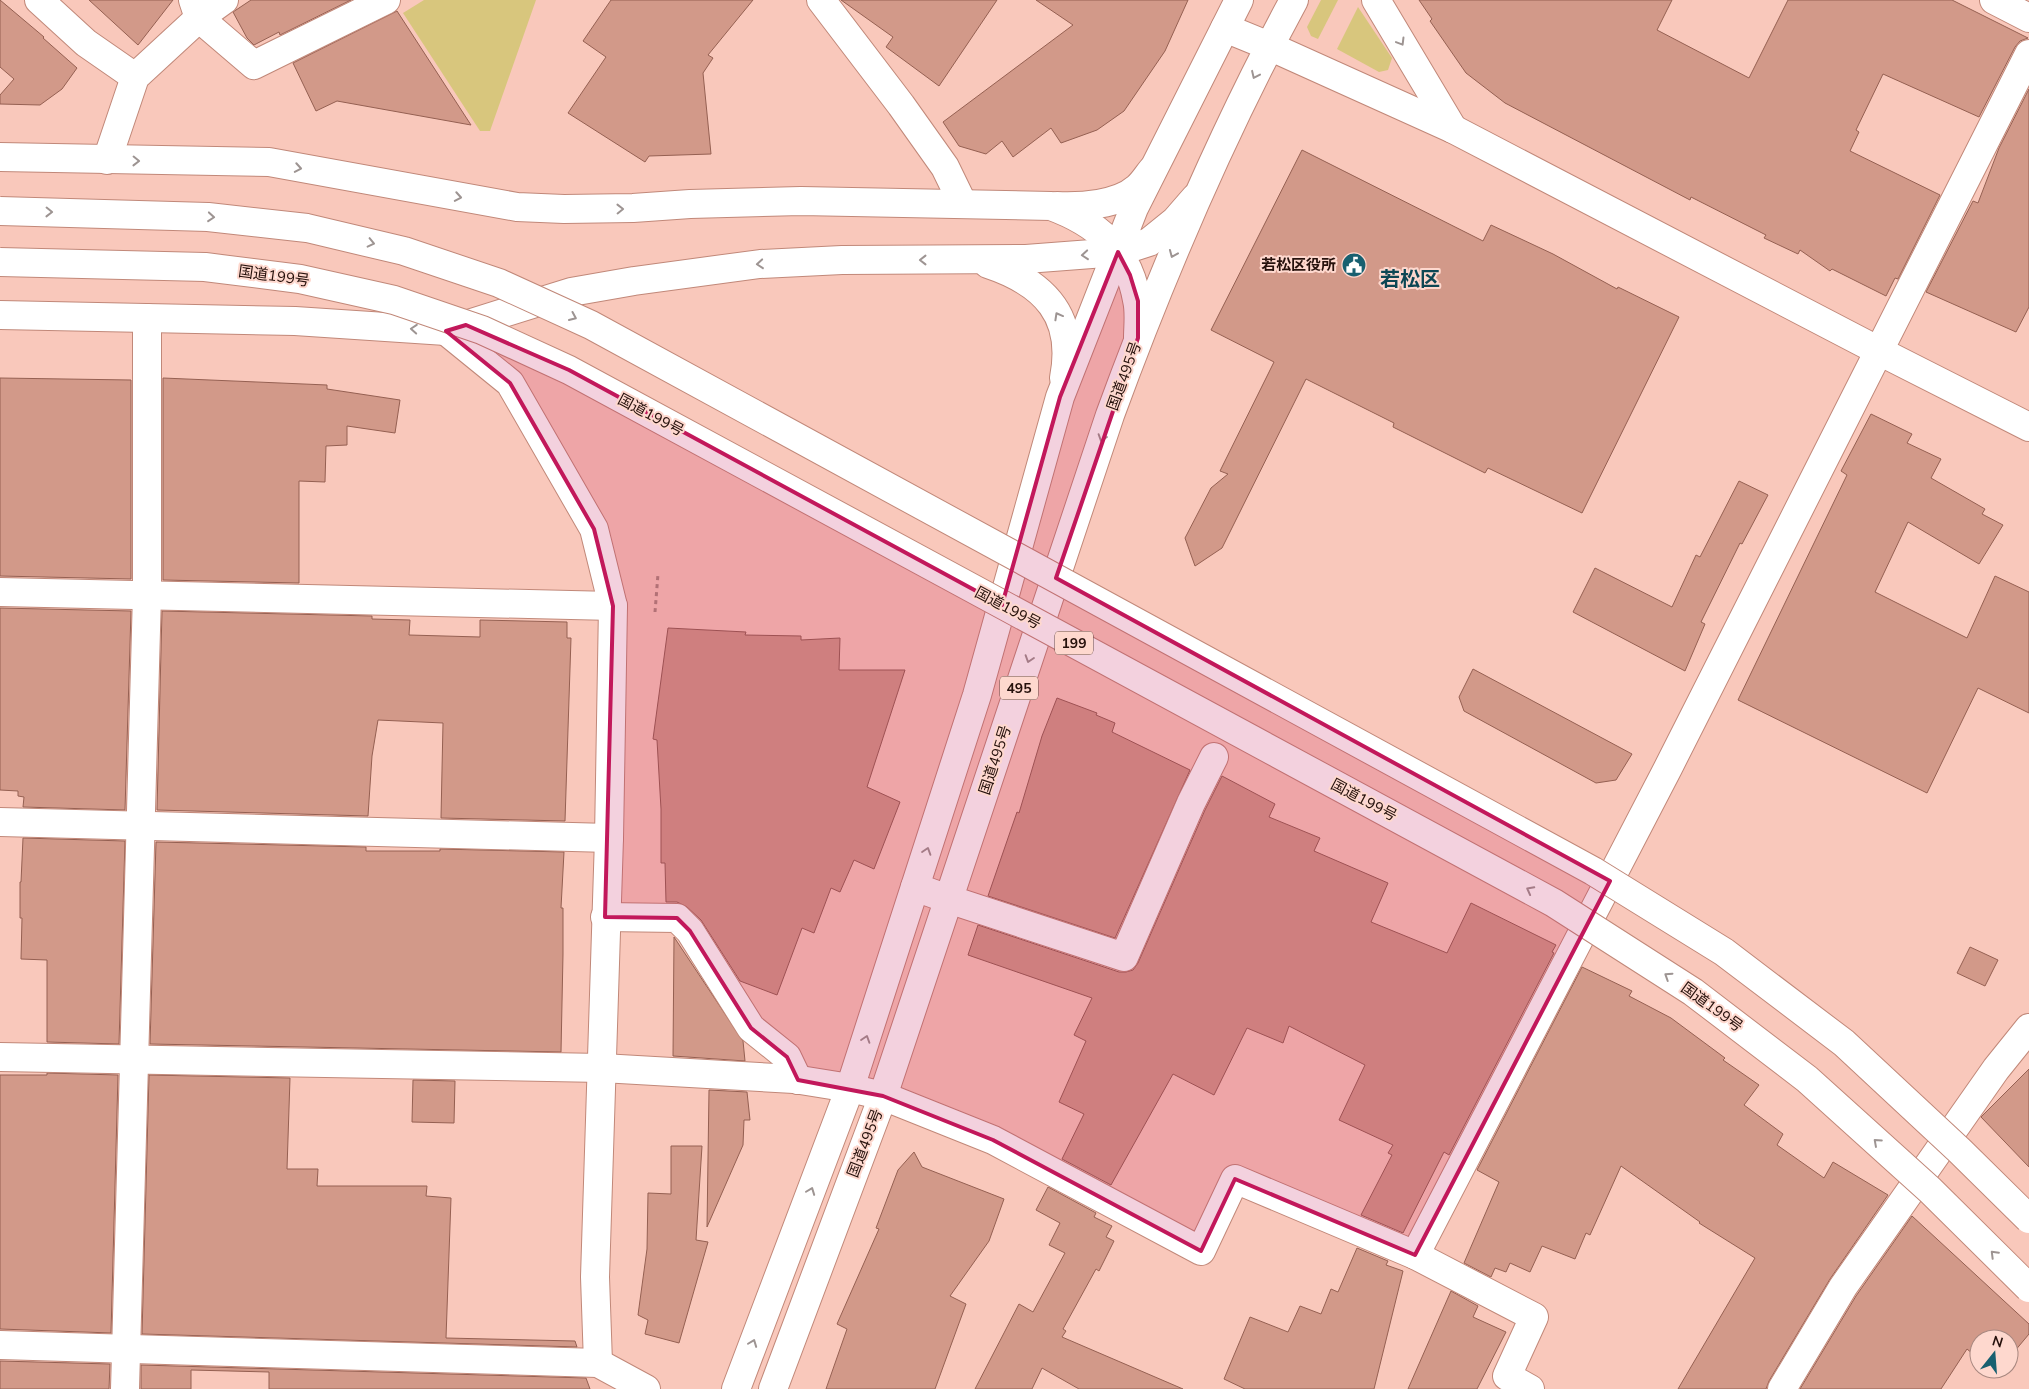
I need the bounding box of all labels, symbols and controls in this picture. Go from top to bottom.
one-way arrow [1394,36,1404,45]
one-way arrow [1252,69,1262,78]
one-way arrow [132,156,140,166]
one-way arrow [294,162,303,172]
one-way arrow [454,191,462,201]
one-way arrow [616,203,624,214]
one-way arrow [45,207,53,217]
one-way arrow [207,212,215,223]
one-way arrow [367,237,376,248]
one-way arrow [1081,249,1089,260]
one-way arrow [1169,249,1180,258]
public building icon: 若松区役所 [1341,252,1367,278]
one-way arrow [919,255,926,265]
place label: 若松区役所 [1261,255,1336,275]
one-way arrow [756,258,764,269]
street label: 国道199号 [237,261,311,291]
district label: 若松区 [1380,266,1440,293]
one-way arrow [568,311,577,321]
one-way arrow [1055,312,1065,321]
one-way arrow [409,324,417,335]
street label: 国道495号 [1102,339,1146,413]
street label: 国道199号 [615,389,687,441]
one-way arrow [1098,434,1108,442]
street label: 国道199号 [972,582,1044,634]
road number: 199 [1055,632,1093,654]
one-way arrow [1024,654,1034,662]
road number: 495 [1000,676,1038,700]
street label: 国道495号 [974,723,1016,797]
street label: 国道199号 [1328,774,1400,826]
one-way arrow [921,847,931,856]
one-way arrow [1526,886,1535,896]
one-way arrow [1664,972,1673,982]
street label: 国道199号 [1677,978,1747,1036]
one-way arrow [860,1035,870,1043]
street label: 国道495号 [843,1106,887,1180]
one-way arrow [1873,1139,1882,1148]
one-way arrow [805,1188,815,1196]
one-way arrow [1991,1251,2000,1260]
north arrow [1969,1329,2019,1379]
text: N [1990,1331,2005,1353]
one-way arrow [747,1340,757,1348]

